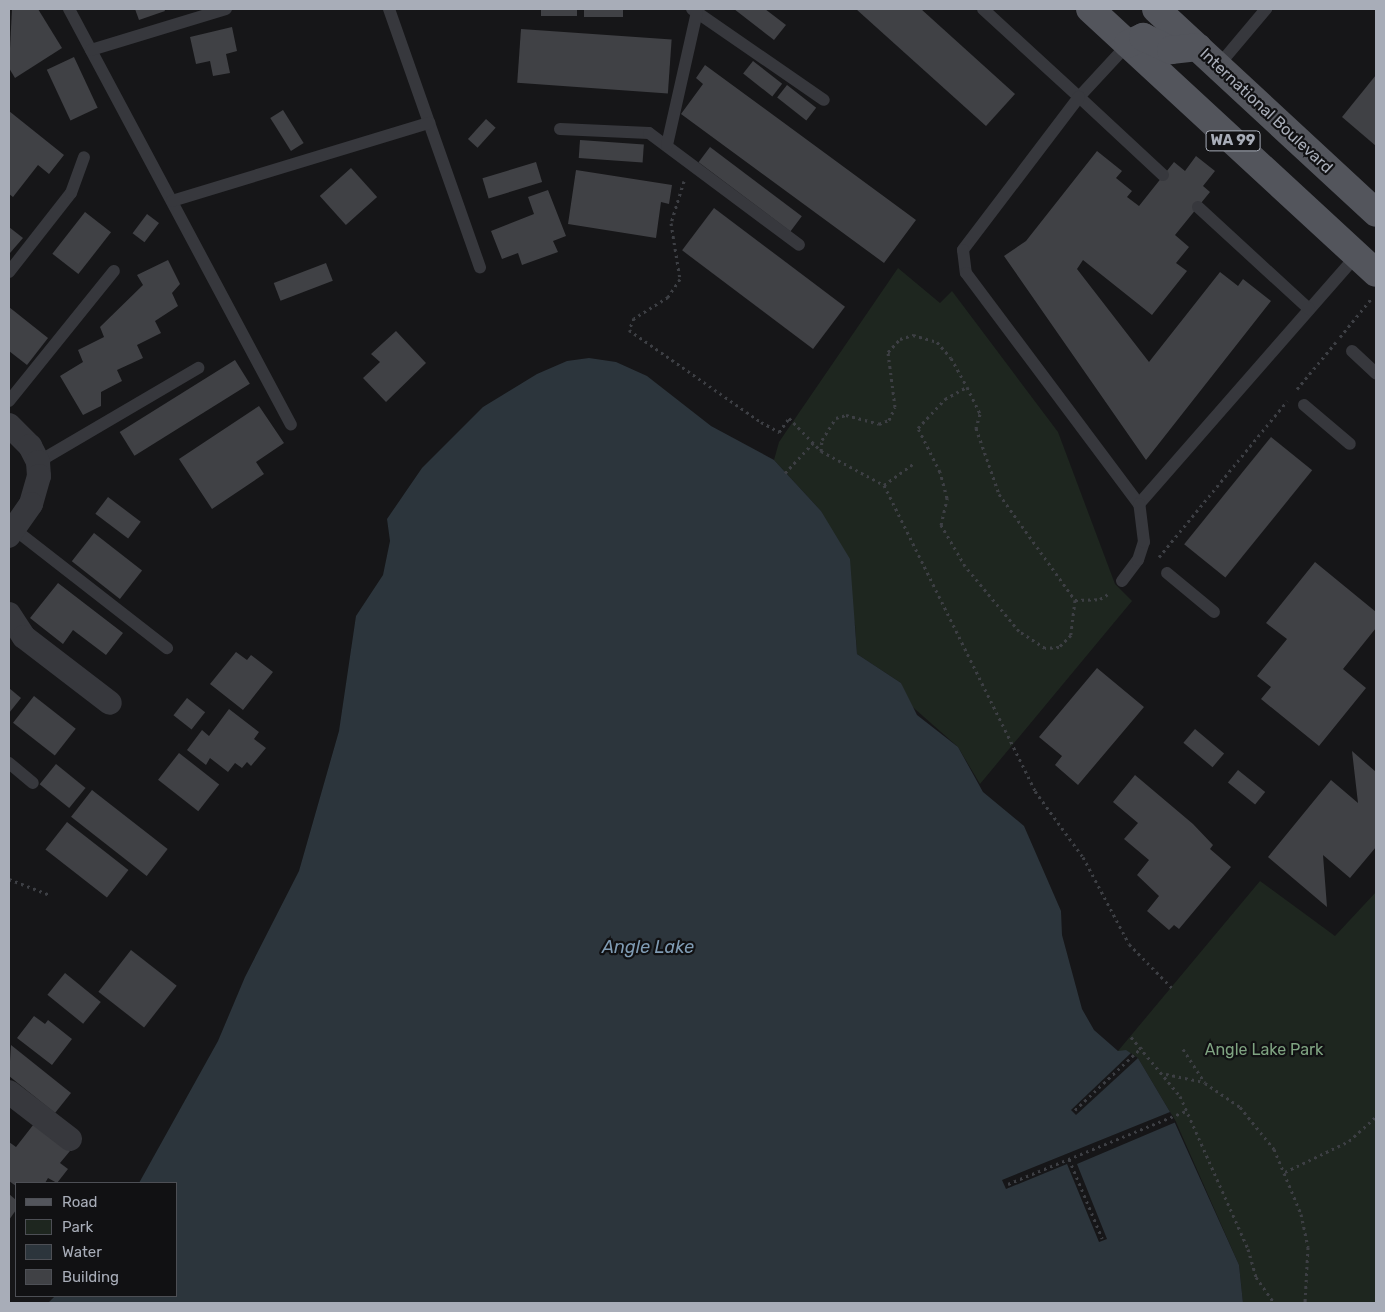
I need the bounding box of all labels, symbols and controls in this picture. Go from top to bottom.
street label: International Boulevard [1196,45,1336,177]
road number: WA 99 [1204,128,1262,154]
water label: Angle Lake [602,936,694,958]
park label: Angle Lake Park [1205,1040,1323,1060]
legend [15,1182,178,1297]
text: Road [62,1193,98,1211]
text: Park [62,1218,93,1236]
text: Water [62,1243,102,1261]
text: Building [62,1268,119,1286]

